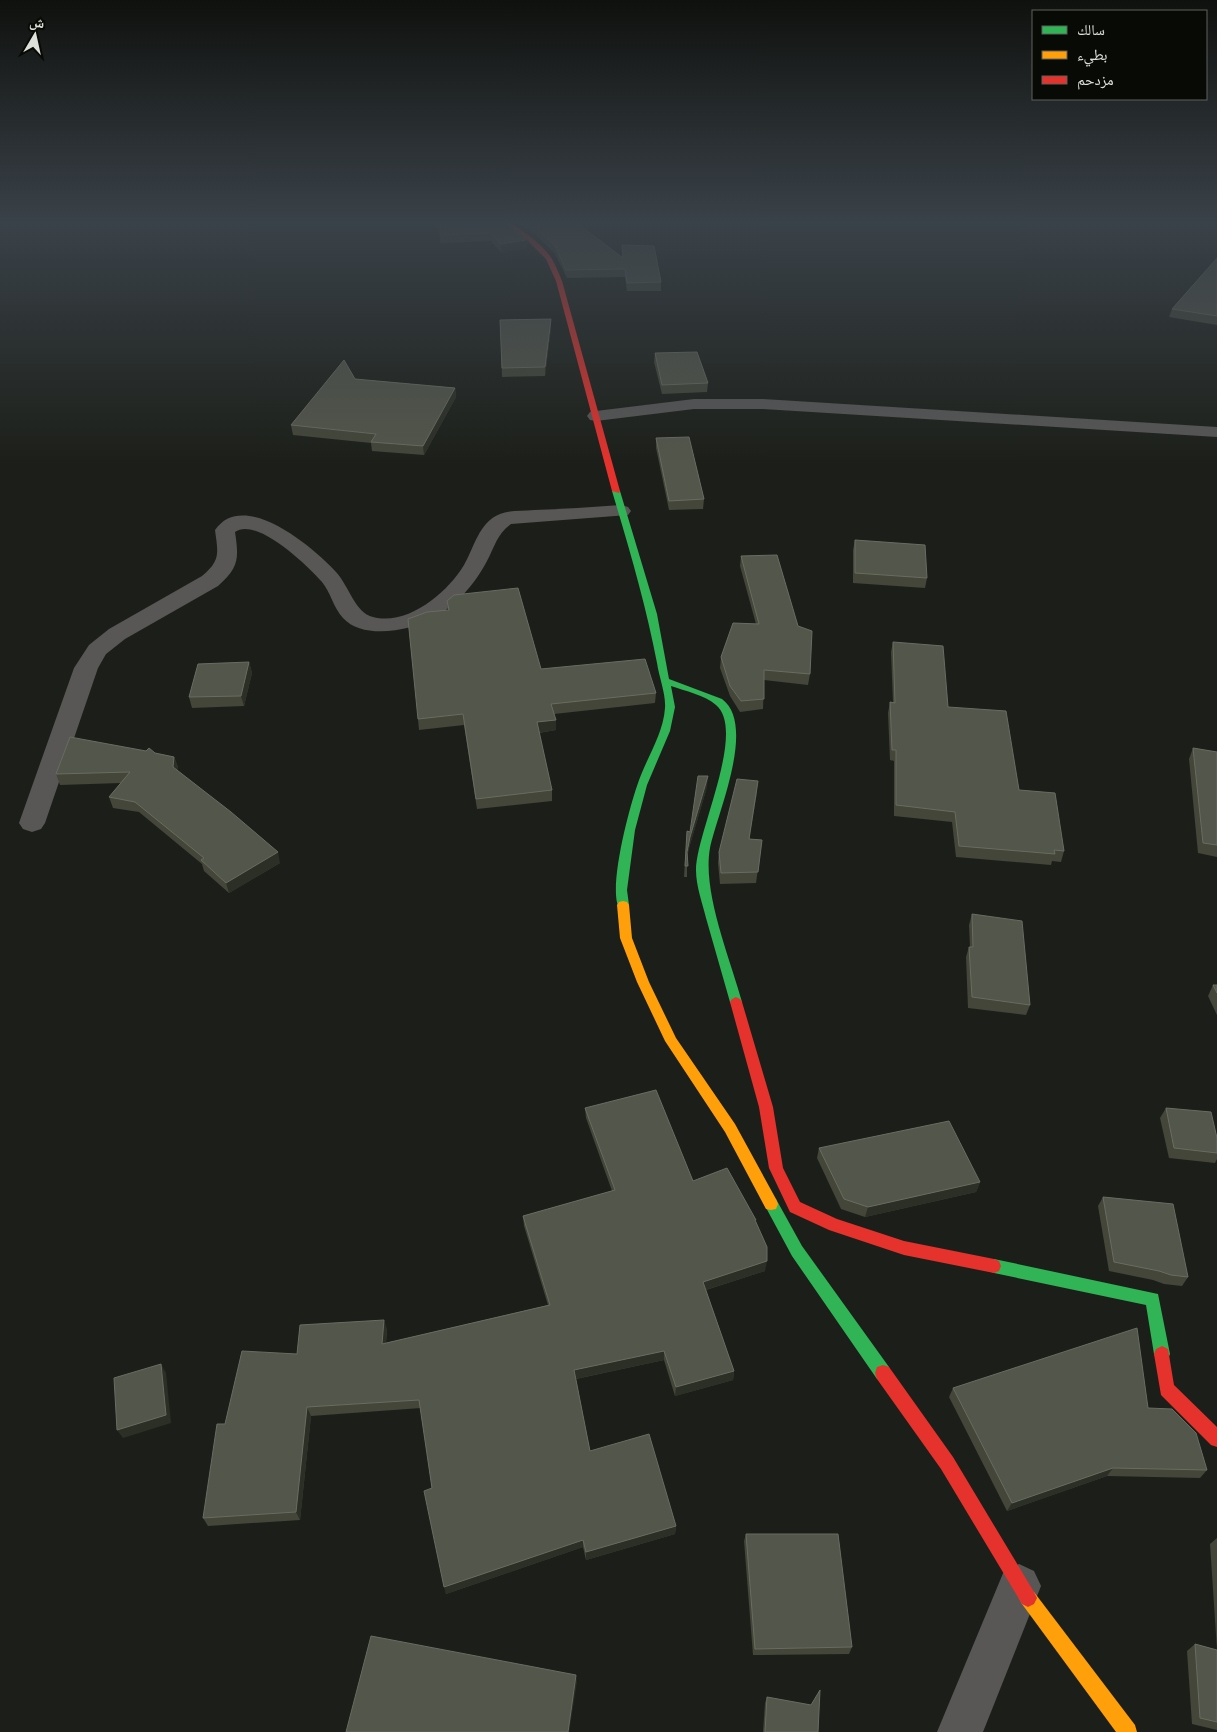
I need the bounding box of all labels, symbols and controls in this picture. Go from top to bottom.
north arrow [10,10,60,60]
legend [1032,10,1207,100]
text: ش [28,13,46,32]
text: سالك [1077,21,1105,40]
text: بطيء [1077,46,1107,67]
text: مزدحم [1077,71,1114,90]

